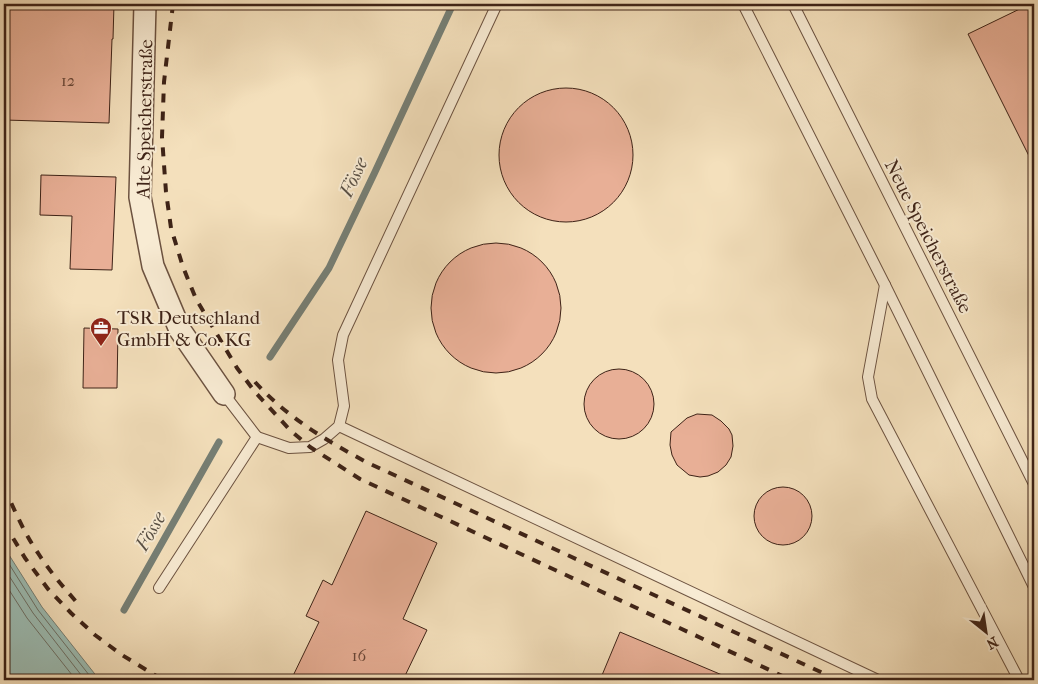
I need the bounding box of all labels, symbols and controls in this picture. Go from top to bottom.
street label: Alte Speicherstraße [133,39,157,200]
house number: 12 [61,71,75,90]
water label: Fösse [334,153,373,201]
street label: Neue Speicherstraße [880,156,976,317]
place label: TSR Deutschland GmbH & Co. KG [117,307,261,351]
office icon: TSR Deutschland GmbH & Co. KG [89,316,113,347]
water label: Fösse [130,507,171,556]
north arrow [960,606,1010,656]
text: N [983,633,1001,653]
house number: 16 [352,646,366,665]

